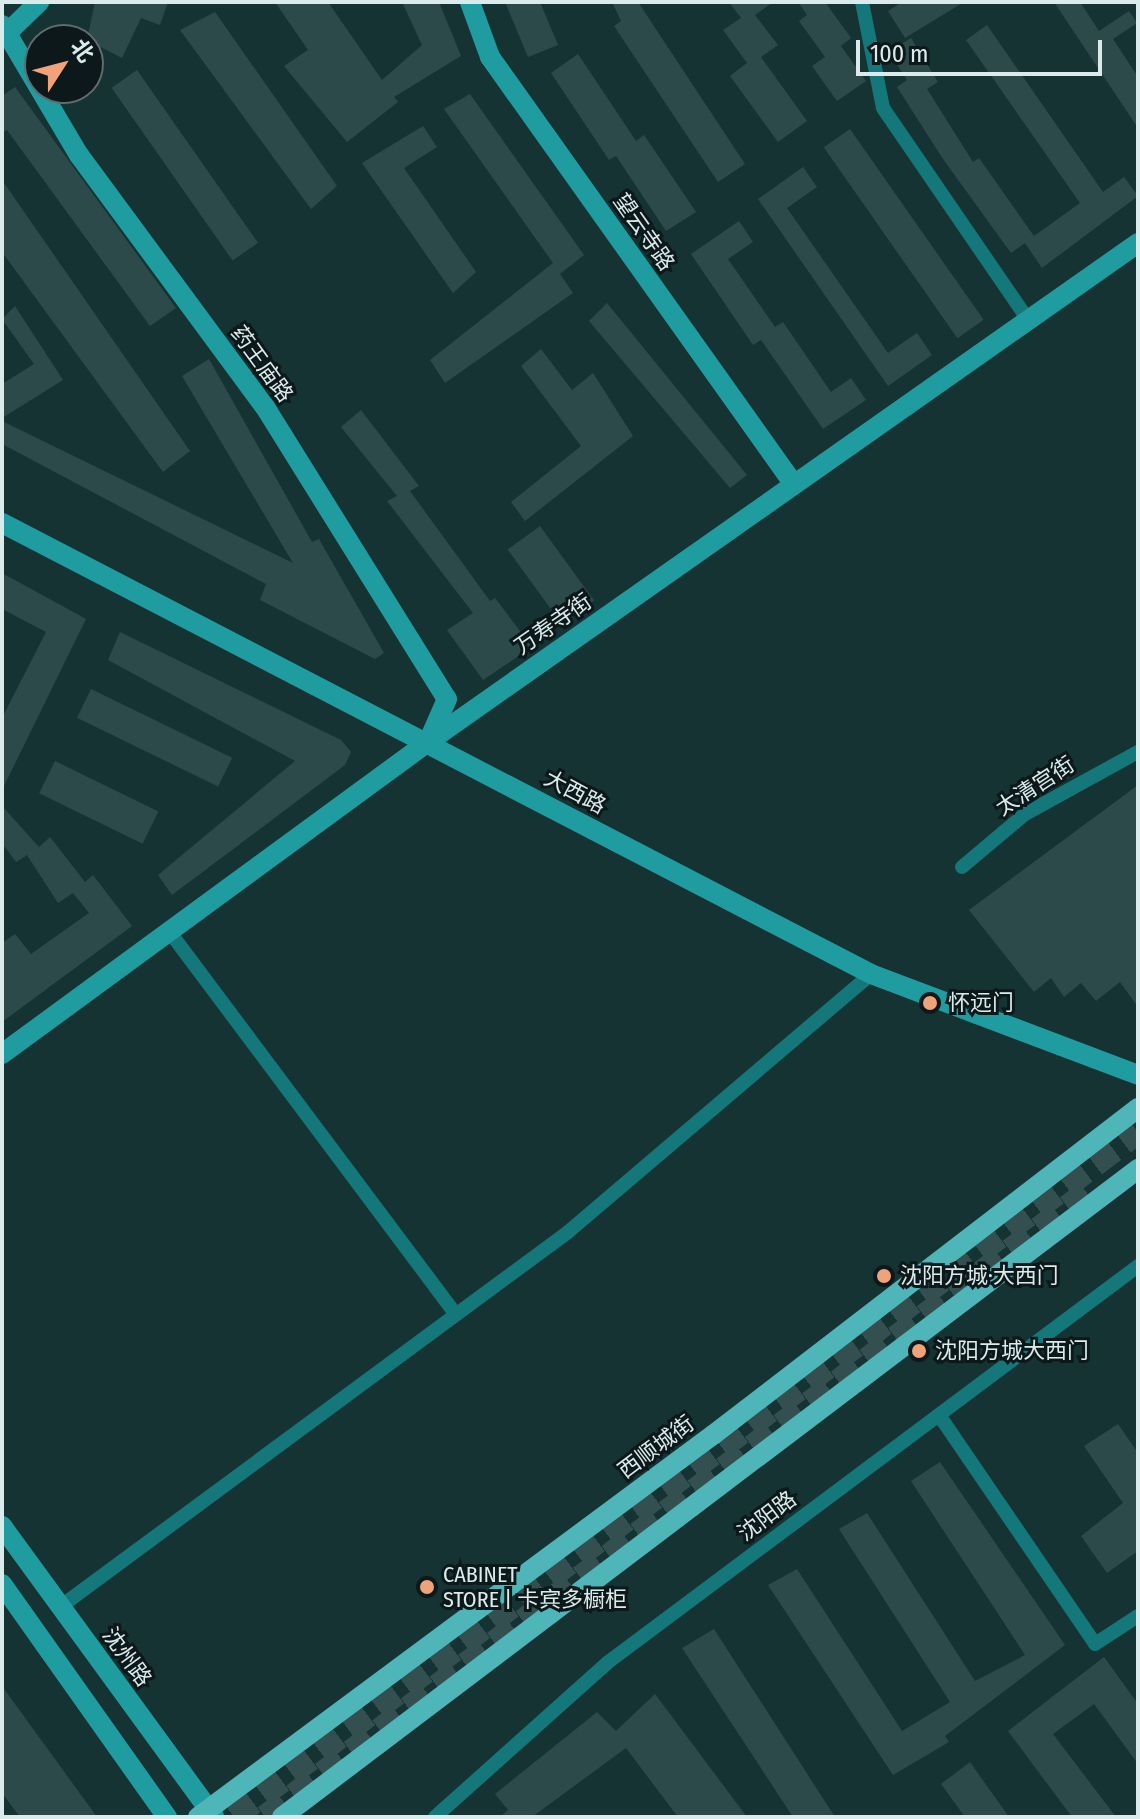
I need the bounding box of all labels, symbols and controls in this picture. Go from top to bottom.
north arrow [24,24,104,104]
scale bar [860,24,1106,74]
text: 北 [65,34,100,68]
text: 100 m [870,40,928,68]
street label: 望云寺路 [608,188,680,276]
street label: 药王庙路 [225,321,299,407]
street label: 万寿寺街 [509,588,597,660]
street label: 太清宫街 [991,751,1079,821]
street label: 大西路 [540,765,610,819]
place label: 怀远门 [948,990,1014,1016]
marker: 怀远门 [919,992,941,1014]
place label: 沈阳方城·大西门 [900,1263,1059,1289]
marker: 沈阳方城·大西门 [875,1267,893,1285]
place label: 沈阳方城大西门 [935,1338,1089,1364]
marker: 沈阳方城大西门 [910,1342,928,1360]
street label: 西顺城街 [613,1410,699,1484]
street label: 沈阳路 [733,1486,801,1546]
place label: CABINET STORE | 卡宾多橱柜 [443,1561,627,1612]
marker: CABINET STORE | 卡宾多橱柜 [418,1578,436,1596]
street label: 沈州路 [97,1623,157,1691]

